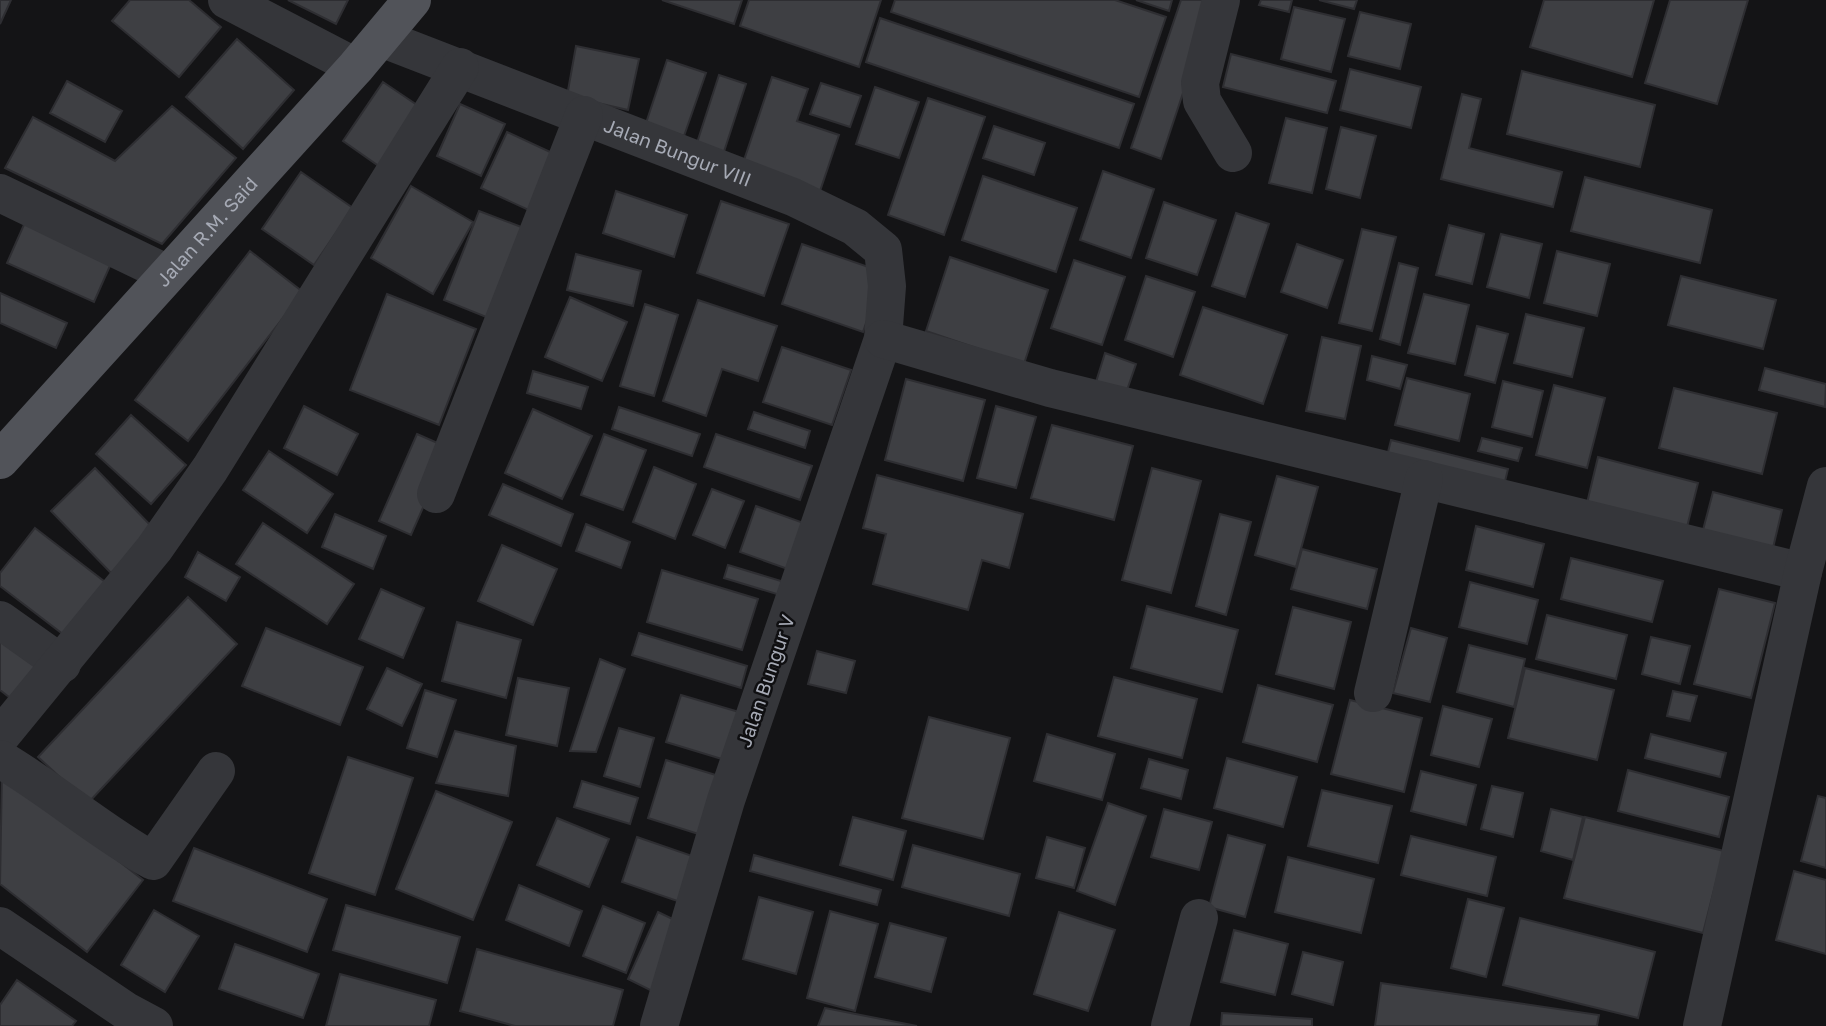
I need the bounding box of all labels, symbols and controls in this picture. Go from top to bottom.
street label: Jalan Bungur VIII [601,113,755,191]
street label: Jalan R.M. Said [151,172,262,291]
street label: Jalan Bungur V [732,611,799,750]

